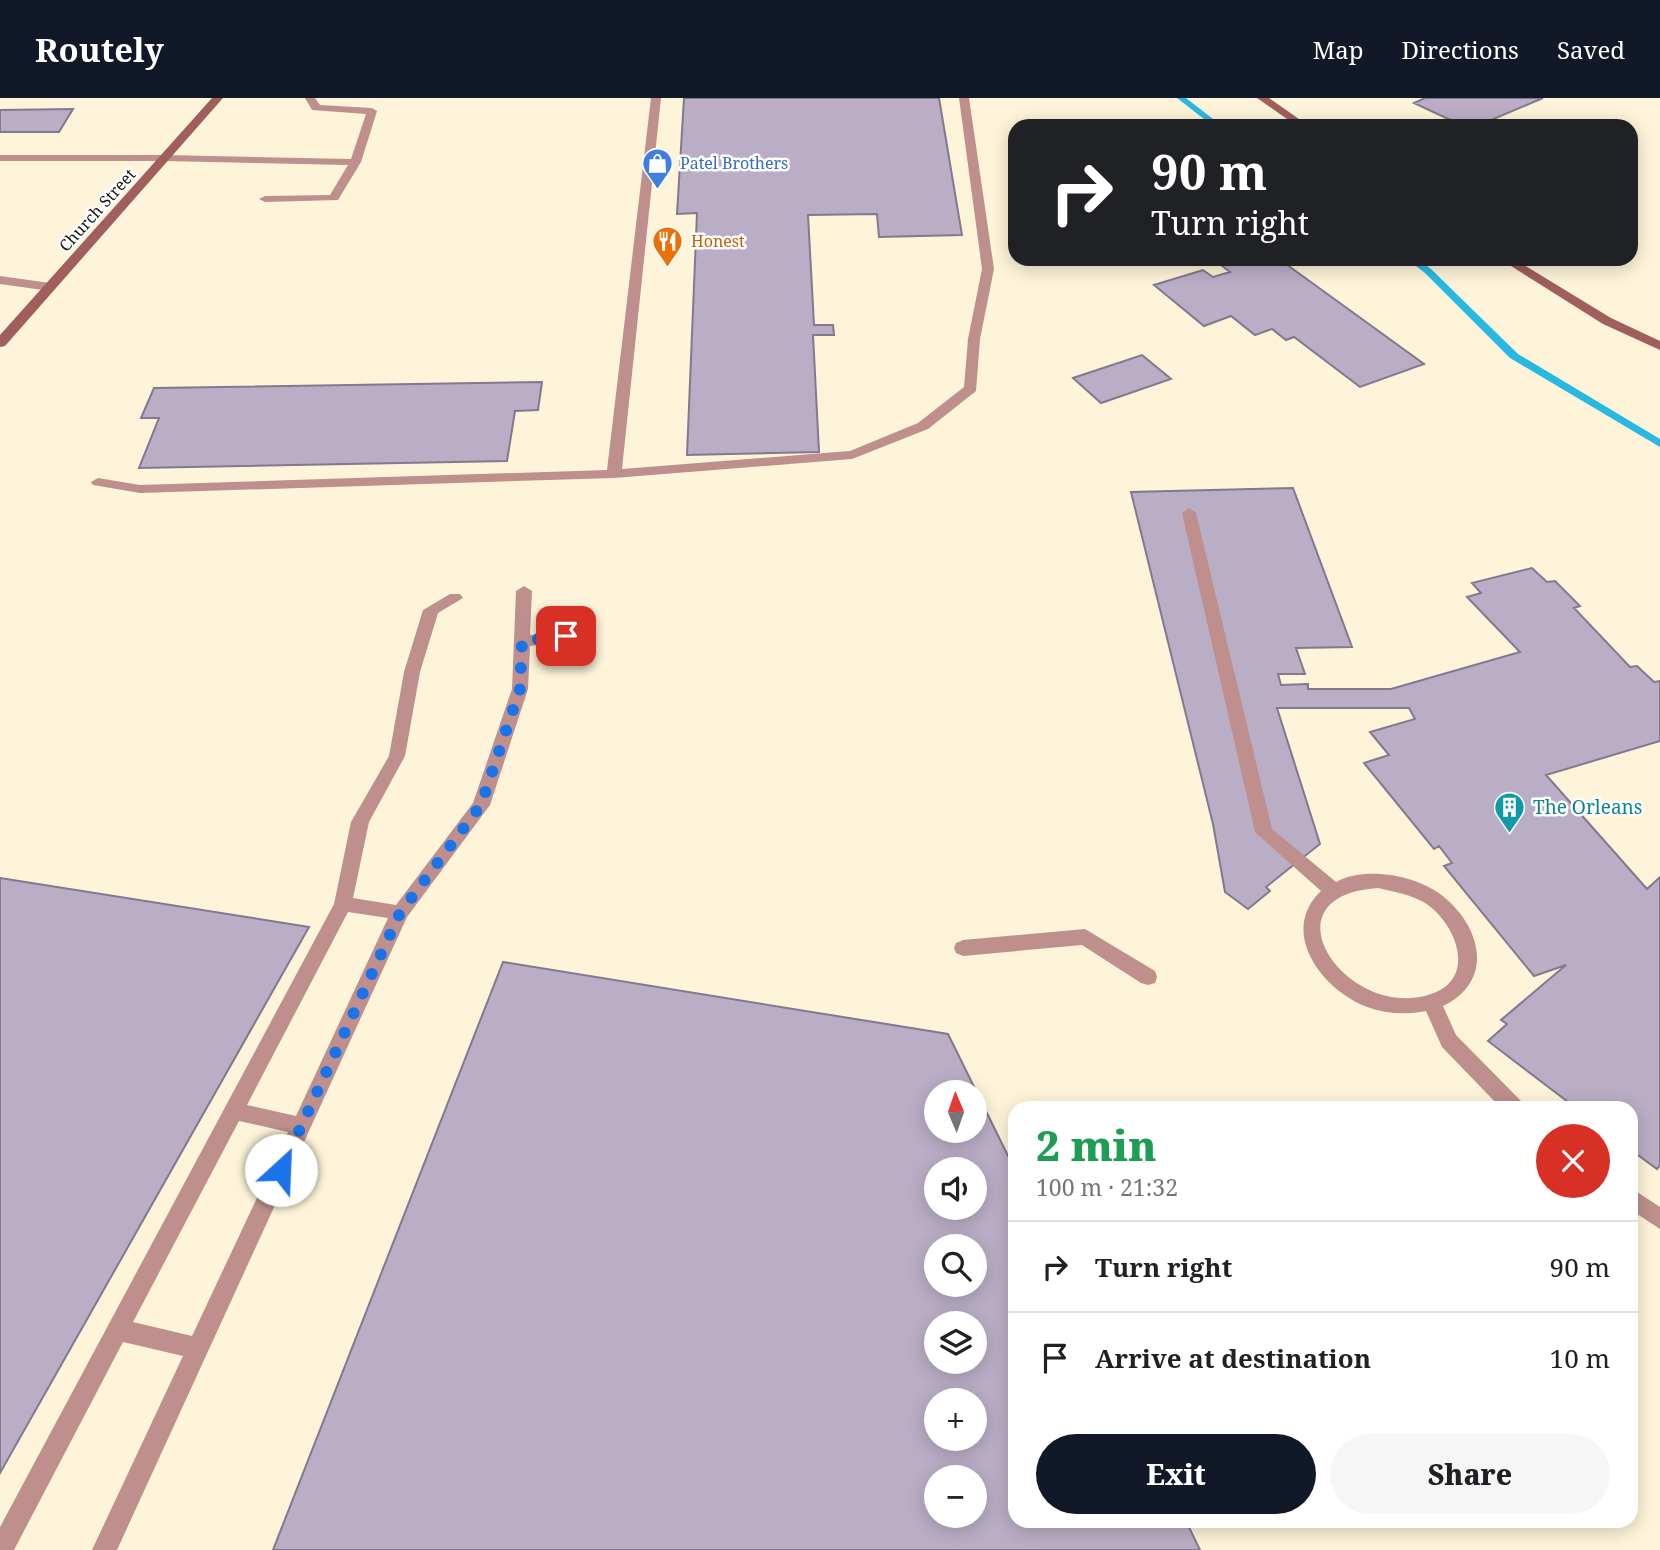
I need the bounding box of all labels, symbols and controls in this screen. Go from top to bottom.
text: Routely [35,27,164,72]
text: Map [1313,33,1364,66]
text: Directions [1402,33,1519,66]
text: Saved [1557,33,1625,66]
text: 90 m [1151,138,1267,204]
shop icon: Patel Brothers [640,146,674,190]
icon: right [1036,147,1127,238]
place label: Patel Brothers [680,152,788,174]
street label: Church Street [54,164,140,256]
text: Turn right [1151,201,1309,244]
restaurant icon: Honest [651,224,685,268]
place label: Honest [691,230,745,252]
pin [536,606,596,666]
icon: arrive [547,617,585,655]
building icon: The Orleans [1493,790,1527,834]
place label: The Orleans [1533,794,1642,820]
north arrow [924,1080,987,1143]
map controls [924,1080,987,1528]
text: 2 min [1036,1116,1157,1173]
button: close [1536,1124,1610,1198]
position arrow [244,1133,318,1207]
button: sound [924,1157,987,1220]
text: 100 m · 21:32 [1036,1171,1178,1203]
button: search [924,1234,987,1297]
icon: right [1036,1248,1074,1286]
text: Turn right [1095,1249,1232,1285]
text: 90 m [1550,1249,1610,1285]
button: layers [924,1311,987,1374]
icon: arrive [1036,1339,1074,1377]
text: Arrive at destination [1095,1340,1371,1376]
text: 10 m [1550,1340,1610,1376]
button: + [924,1388,987,1451]
button: Exit [1036,1434,1316,1514]
button: Share [1330,1434,1610,1514]
button: − [924,1465,987,1528]

